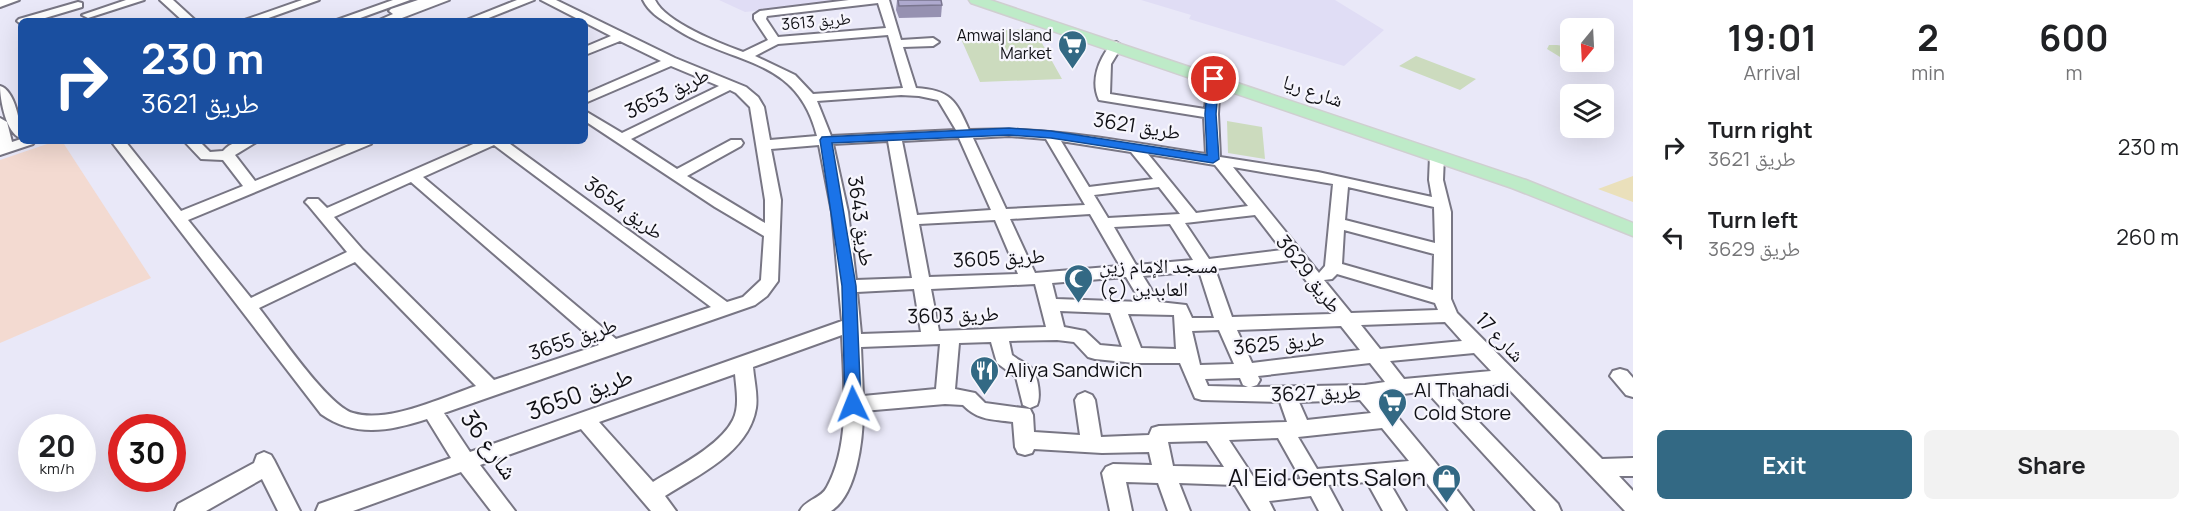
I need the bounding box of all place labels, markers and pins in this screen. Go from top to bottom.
place label: Amwaj Island Market [957,24,1052,64]
supermarket icon: Amwaj Island Market [1057,28,1089,70]
pin [1188,53,1239,104]
place label: مسجد الإمام زين العابدين (ع) [1099,252,1218,302]
mosque icon: مسجد الإمام زين العابدين (ع) [1062,262,1094,304]
restaurant icon: Aliya Sandwich [968,354,1000,396]
place label: Aliya Sandwich [1005,356,1142,383]
place label: Al Thahadi Cold Store [1414,376,1511,426]
supermarket icon: Al Thahadi Cold Store [1377,386,1409,428]
place label: Al Eid Gents Salon [1228,460,1426,493]
shop icon: Al Eid Gents Salon [1431,462,1463,504]

